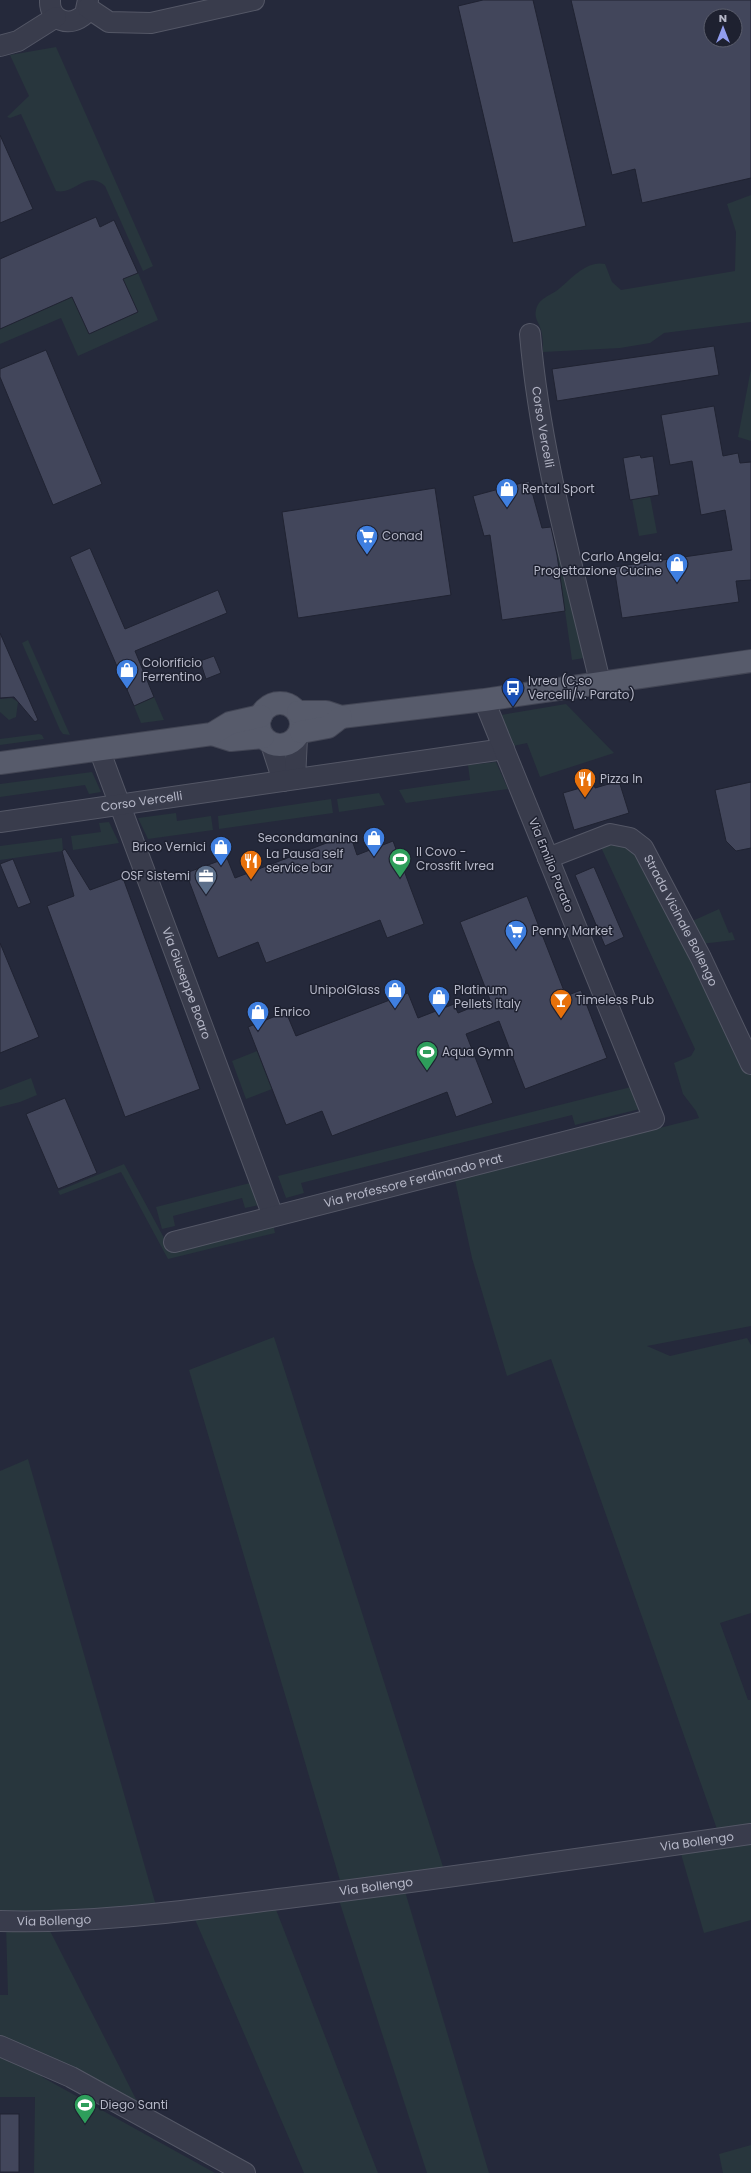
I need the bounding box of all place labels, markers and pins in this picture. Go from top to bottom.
shop icon: Rental Sport [494,476,520,509]
place label: Rental Sport [522,480,595,497]
supermarket icon: Conad [354,523,380,556]
place label: Conad [382,527,423,544]
place label: Carlo Angela: Progettazione Cucine [534,548,662,579]
shop icon: Carlo Angela: Progettazione Cucine [664,551,690,584]
place label: Colorificio Ferrentino [142,654,203,685]
shop icon: Colorificio Ferrentino [114,657,140,690]
place label: Ivrea (C.so Vercelli/v. Parato) [528,672,635,703]
bus stop icon: Ivrea (C.so Vercelli/v. Parato) [500,675,526,708]
restaurant icon: Pizza In [572,766,598,799]
place label: Pizza In [600,770,643,787]
shop icon: Secondamanina [361,825,387,858]
place label: Secondamanina [258,829,358,846]
shop icon: Brico Vernici [208,834,234,867]
place label: Brico Vernici [132,838,206,855]
place label: Il Covo - Crossfit Ivrea [416,843,494,874]
place label: La Pausa self service bar [266,845,343,876]
sports icon: Il Covo - Crossfit Ivrea [387,846,413,879]
restaurant icon: La Pausa self service bar [238,848,264,881]
office icon: OSF Sistemi [193,863,219,896]
place label: OSF Sistemi [121,867,190,884]
supermarket icon: Penny Market [503,918,529,951]
place label: Penny Market [532,922,613,939]
shop icon: UnipolGlass [382,977,408,1010]
place label: UnipolGlass [310,981,380,998]
place label: Platinum Pellets Italy [454,981,521,1012]
shop icon: Platinum Pellets Italy [426,984,452,1017]
bar icon: Timeless Pub [548,987,574,1020]
place label: Timeless Pub [576,991,654,1008]
shop icon: Enrico [245,999,271,1032]
place label: Enrico [274,1003,311,1020]
sports icon: Aqua Gymn [414,1039,440,1072]
place label: Aqua Gymn [442,1043,513,1060]
sports icon: Diego Santi [72,2092,98,2125]
place label: Diego Santi [100,2096,168,2113]

